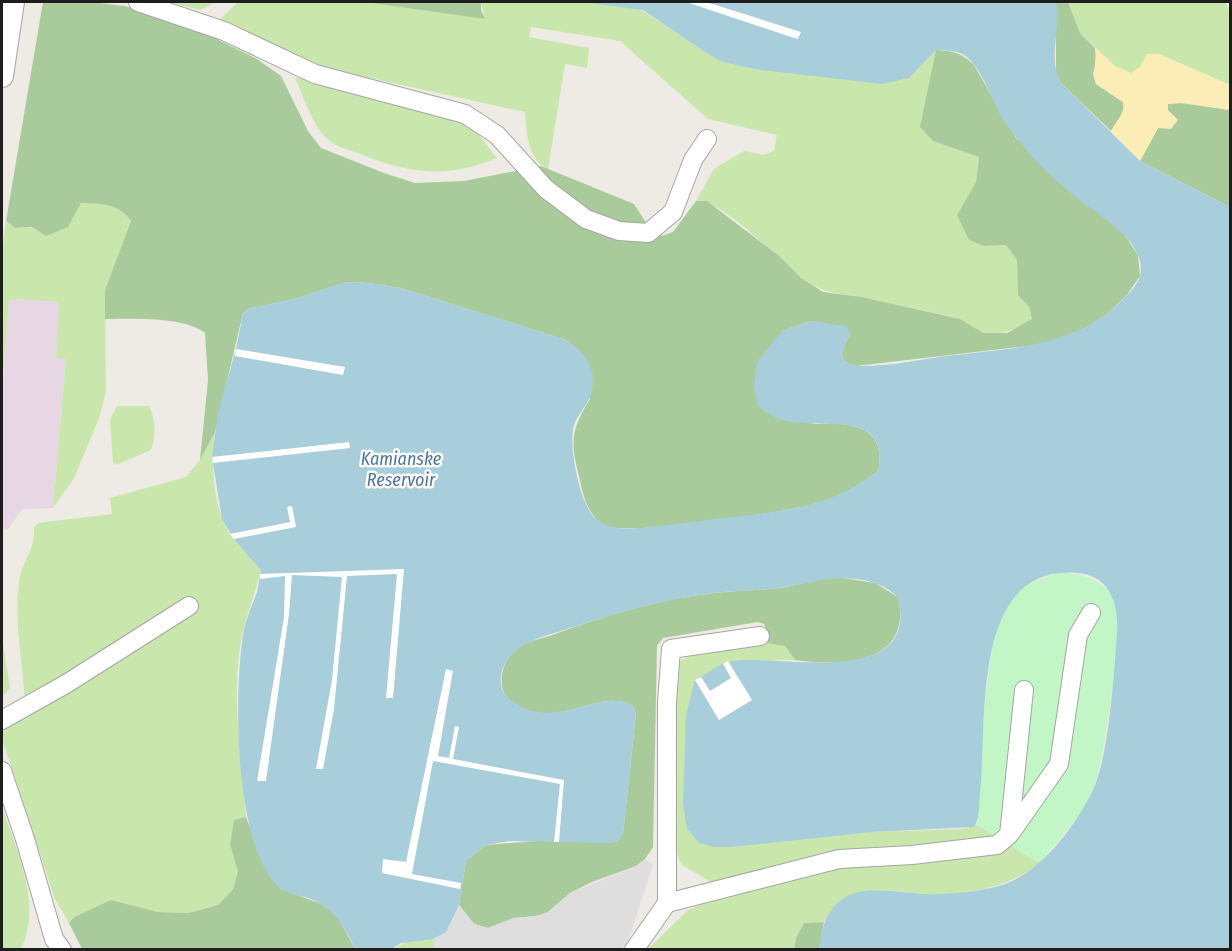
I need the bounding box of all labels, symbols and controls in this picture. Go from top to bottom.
water label: Kamianske Reservoir [361,448,442,491]

